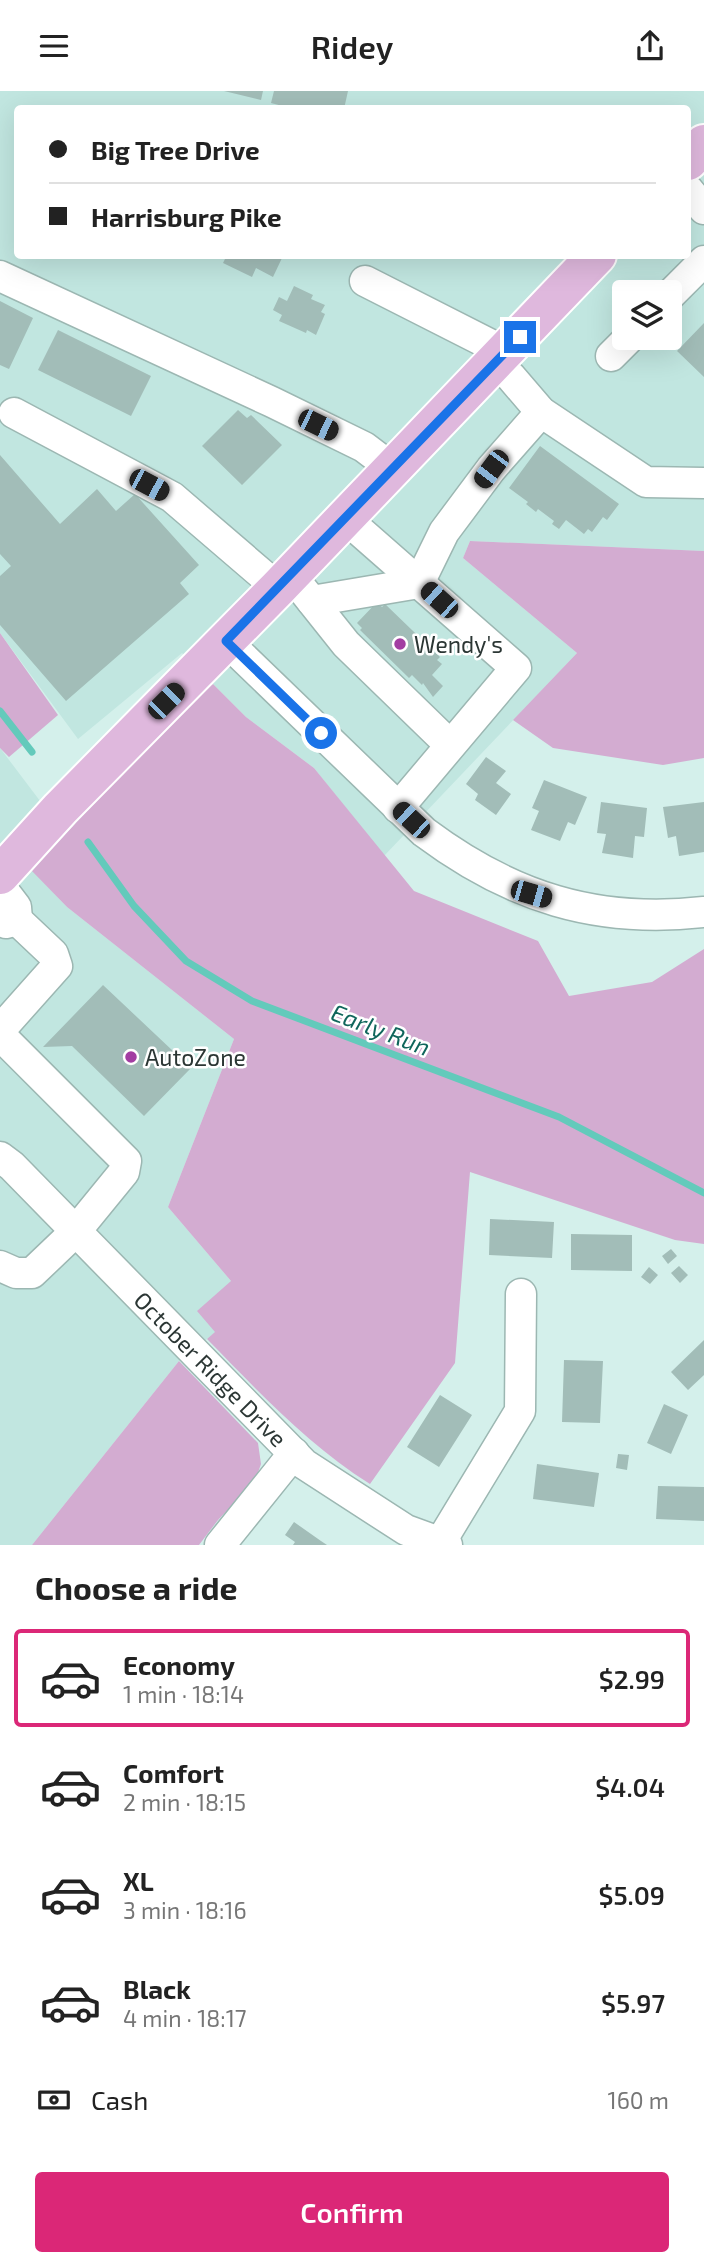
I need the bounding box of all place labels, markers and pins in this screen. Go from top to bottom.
place label: Wendy's [414,630,503,658]
marker: Wendy's [392,636,408,652]
place label: AutoZone [145,1043,246,1071]
marker: AutoZone [123,1049,139,1065]

